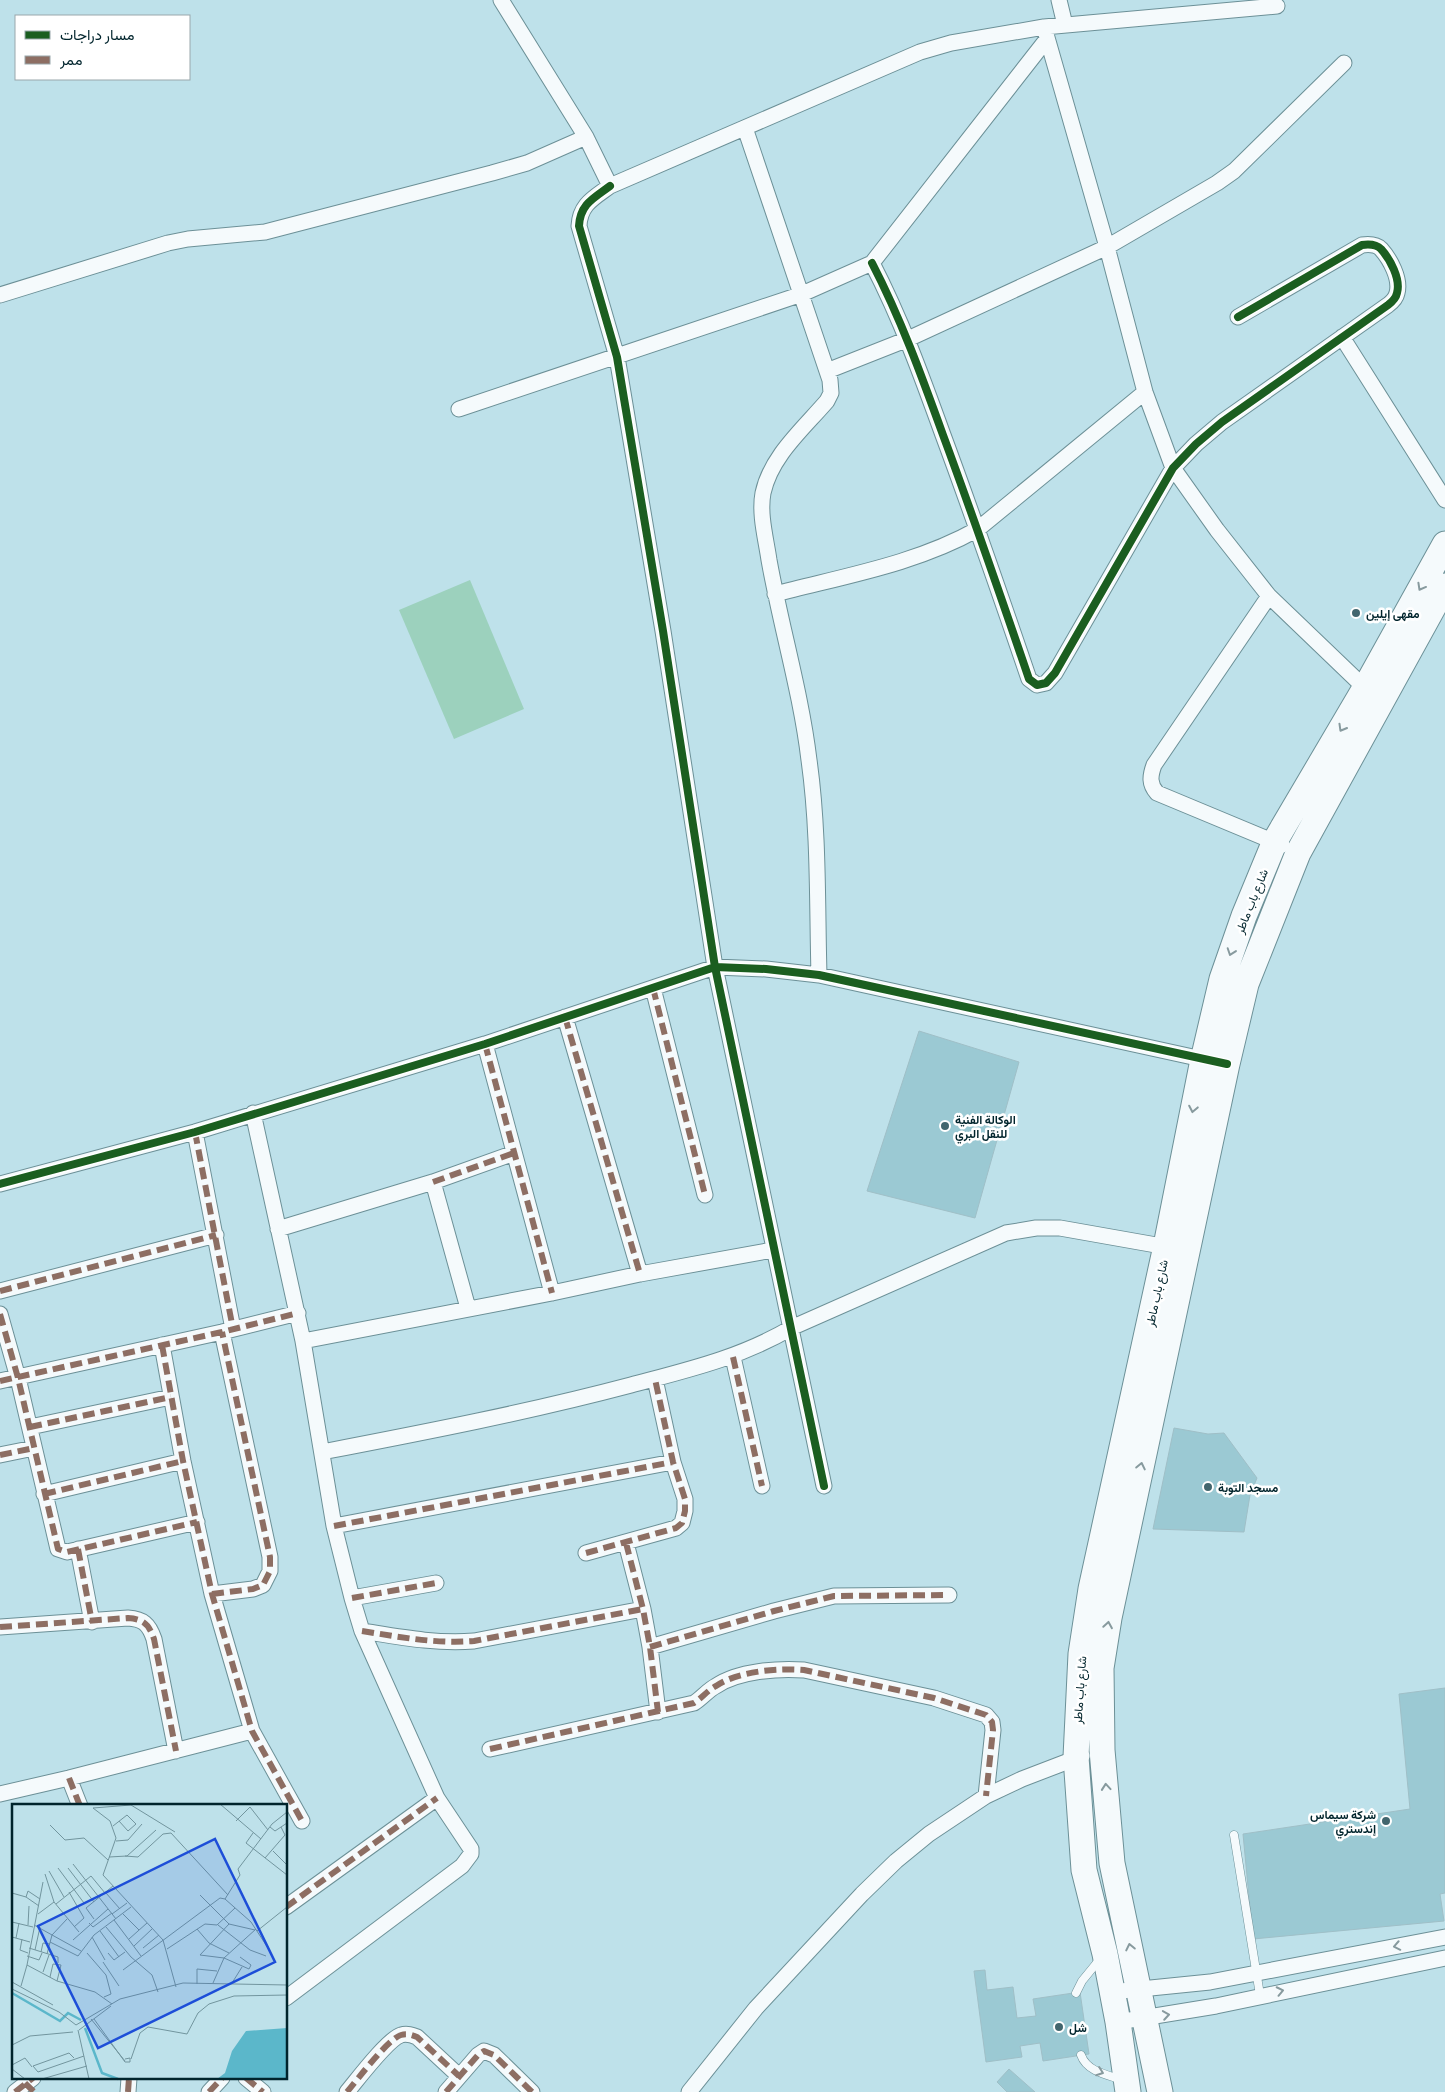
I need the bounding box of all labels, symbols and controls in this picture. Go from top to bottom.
legend [15,15,190,80]
text: مسار دراجات [60,25,135,44]
text: ممر [59,50,82,69]
one-way arrow [1418,581,1428,590]
place label: مقهى إيلين [1366,606,1420,622]
marker: مقهى إيلين [1350,607,1362,619]
one-way arrow [1338,723,1348,732]
street label: شارع باب ماطر [1231,867,1273,937]
one-way arrow [1227,947,1237,955]
one-way arrow [1188,1105,1199,1114]
place label: الوكالة الفنية للنقل البري [955,1112,1016,1144]
marker: الوكالة الفنية للنقل البري [939,1120,951,1132]
street label: شارع باب ماطر [1142,1258,1173,1329]
one-way arrow [1135,1462,1146,1470]
place label: مسجد التوبة [1218,1480,1279,1496]
marker: مسجد التوبة [1202,1481,1214,1493]
one-way arrow [1102,1621,1112,1629]
street label: شارع باب ماطر [1070,1656,1091,1726]
one-way arrow [1100,1783,1111,1791]
inset map [12,1804,288,2080]
place label: شركة سيماس إندستري [1310,1807,1376,1839]
marker: شركة سيماس إندستري [1380,1815,1392,1827]
one-way arrow [1393,1940,1402,1951]
one-way arrow [1126,1943,1136,1952]
one-way arrow [1276,1986,1285,1997]
one-way arrow [1162,2010,1171,2020]
place label: شل [1069,2020,1087,2035]
marker: شل [1053,2021,1065,2033]
one-way arrow [1096,2066,1104,2076]

